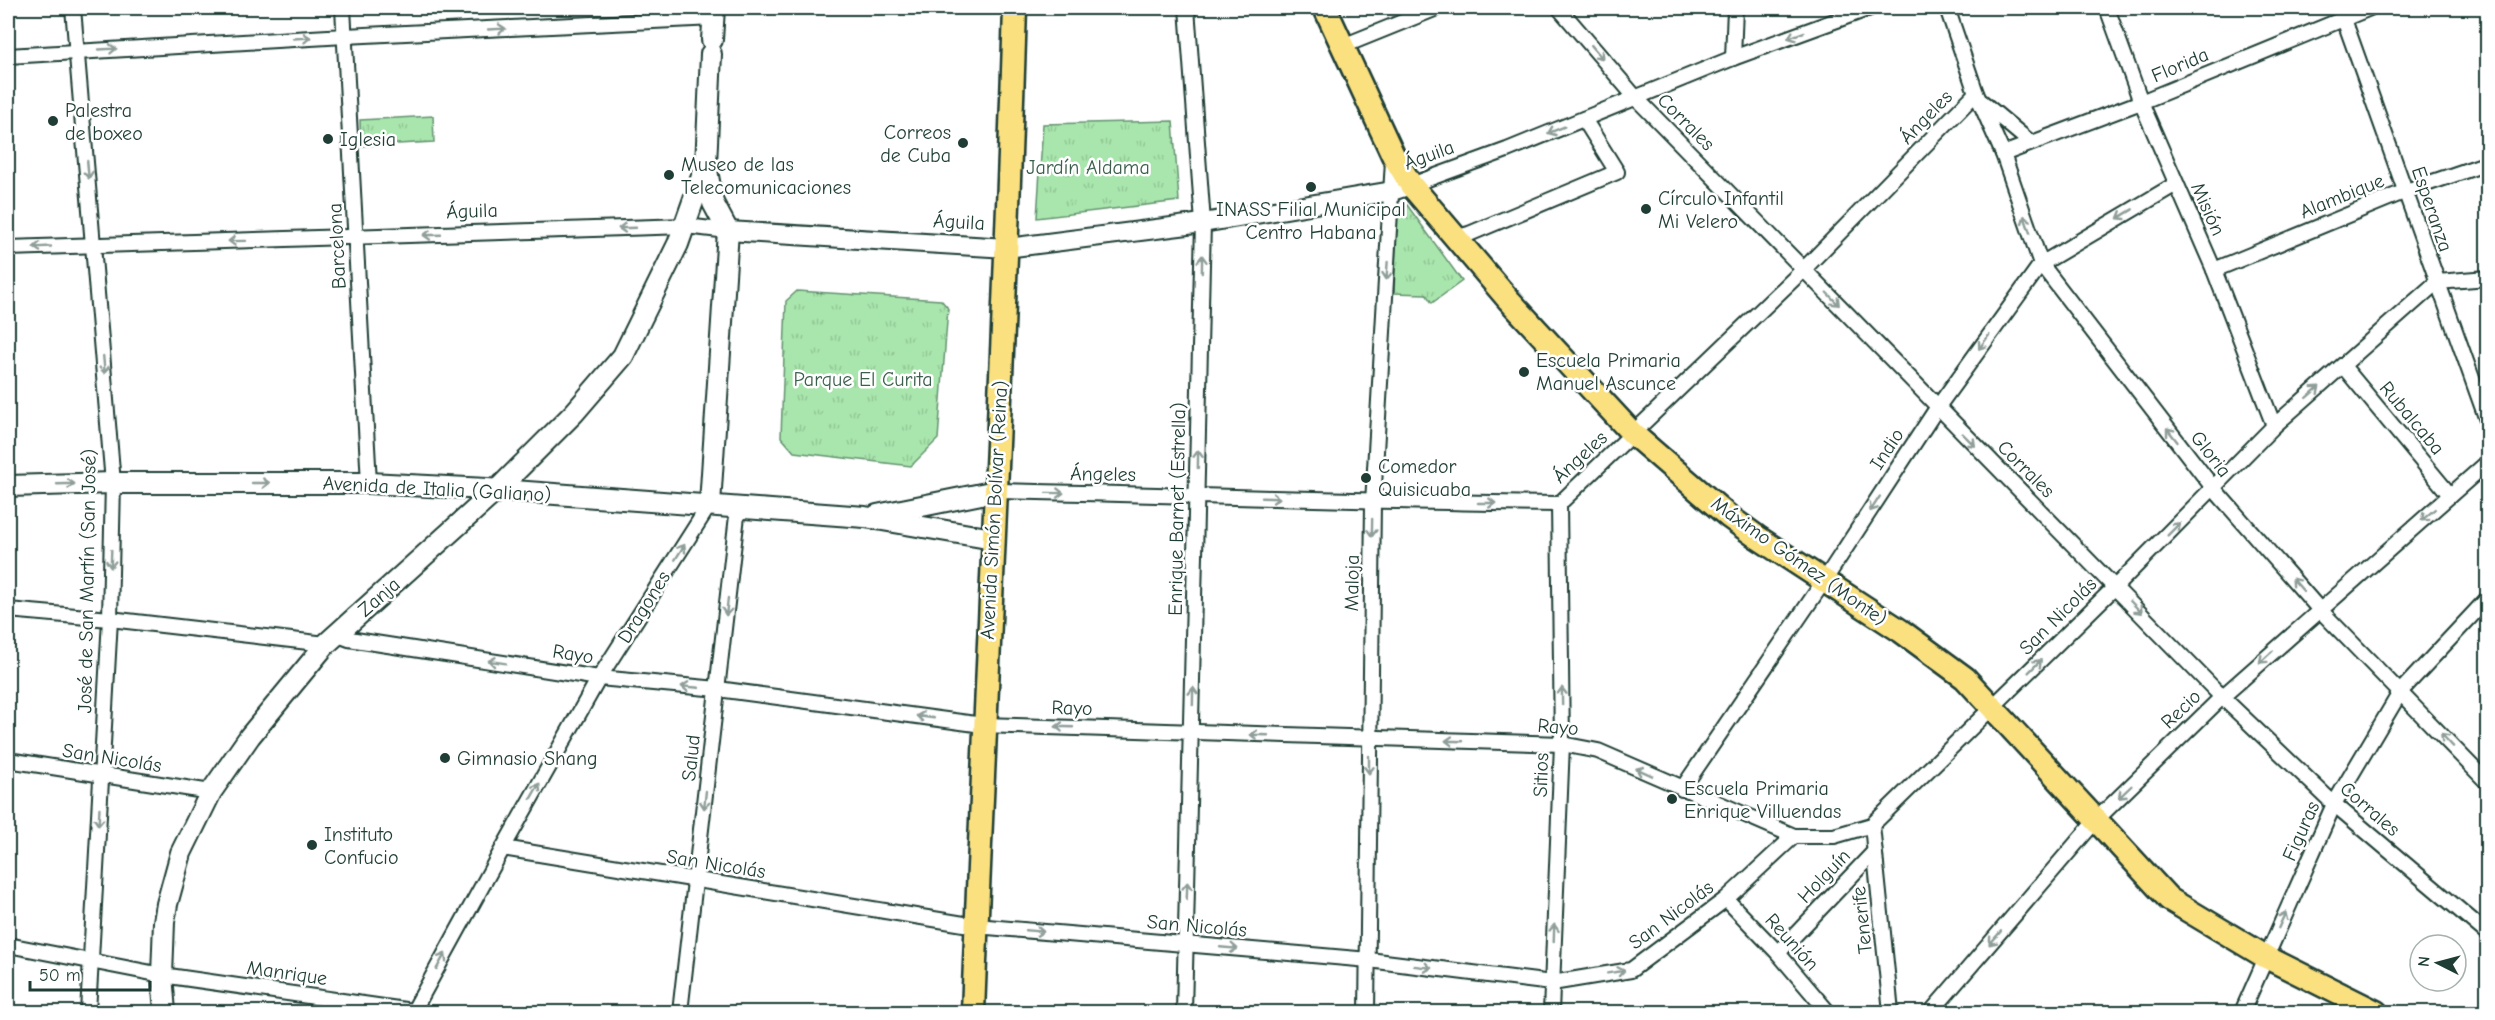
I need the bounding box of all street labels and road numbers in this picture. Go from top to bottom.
street label: Florida [2148,43,2212,87]
street label: Ángeles [1894,85,1957,149]
street label: Corrales [1653,89,1719,155]
street label: Águila [1400,134,1457,175]
street label: Esperanza [2407,163,2457,255]
street label: Alambique [2297,169,2387,223]
street label: Misión [2186,179,2230,239]
street label: Águila [446,198,498,223]
street label: Barcelona [323,202,351,290]
street label: Águila [933,208,985,235]
street label: Rubalcaba [2375,377,2449,459]
street label: Avenida Simón Bolívar (Reina) [976,380,1012,640]
street label: Enrique Barnet (Estrella) [1164,402,1190,616]
street label: Indio [1865,424,1909,474]
street label: Ángeles [1547,425,1612,488]
street label: Gloria [2186,426,2236,482]
street label: Corrales [1993,436,2059,502]
street label: José de San Martín (San José) [73,448,101,714]
street label: Ángeles [1070,461,1136,486]
street label: Avenida de Italia (Galiano) [322,472,552,506]
street label: Máximo Gómez (Monte) [1707,492,1891,630]
street label: Maloja [1340,554,1364,612]
street label: Dragones [613,567,675,647]
street label: San Nicolás [2014,572,2102,660]
street label: Zanja [353,573,405,621]
street label: Rayo [551,639,595,669]
street label: Recio [2156,685,2206,733]
street label: Rayo [1051,696,1093,720]
street label: Rayo [1536,714,1580,740]
street label: Salud [677,734,705,782]
street label: San Nicolás [61,739,163,777]
street label: Sitios [1529,752,1553,798]
street label: Corrales [2336,777,2404,841]
street label: Figuras [2278,797,2324,865]
street label: Holguín [1793,844,1855,908]
street label: San Nicolás [665,845,767,883]
street label: San Nicolás [1624,876,1718,954]
street label: Tenerife [1847,885,1877,955]
street label: Reunión [1760,909,1824,975]
street label: San Nicolás [1146,910,1248,942]
street label: Manrique [245,956,329,990]

